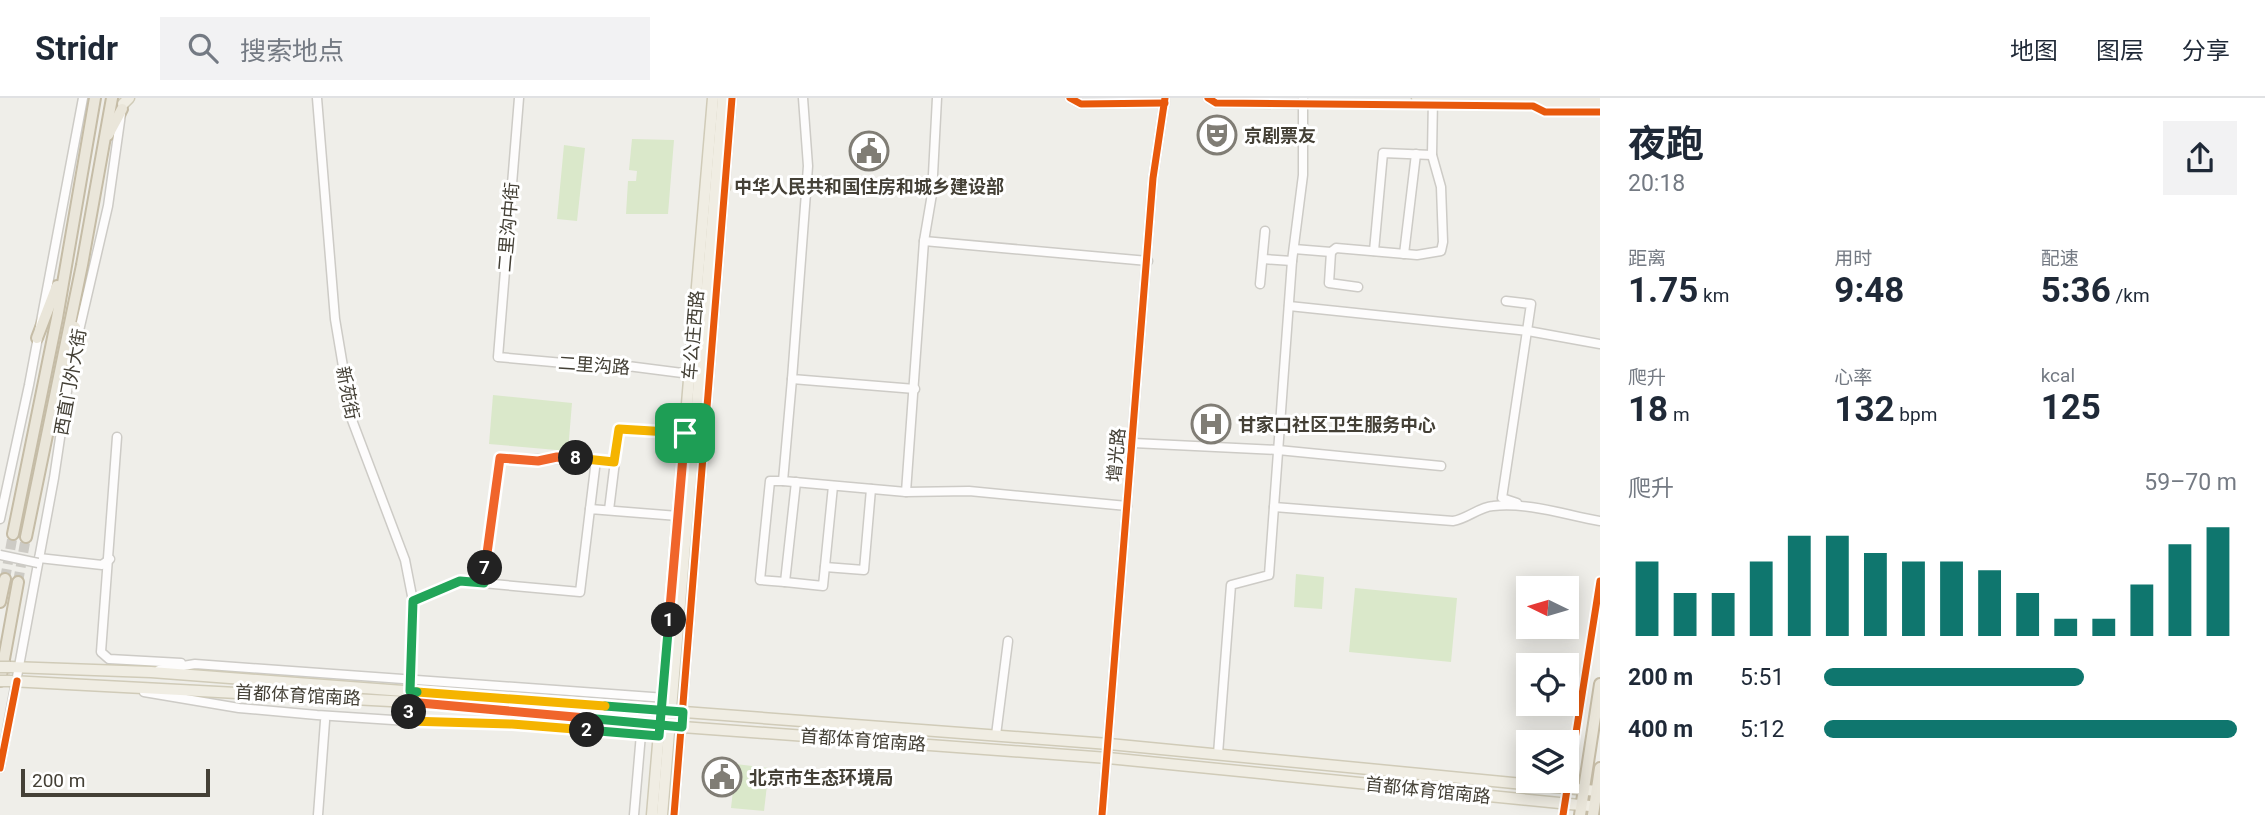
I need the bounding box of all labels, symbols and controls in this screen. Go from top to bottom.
search box [160,17,650,80]
text: Stridr [35,29,118,68]
icon: search [184,29,222,67]
text: 搜索地点 [240,36,344,66]
text: 地图 [2010,37,2058,65]
text: 图层 [2096,37,2144,65]
text: 分享 [2182,37,2230,65]
theatre icon: 京剧票友 [1196,114,1238,156]
button: share [2163,121,2237,195]
text: 夜跑 [1628,122,1704,166]
place label: 京剧票友 [1244,125,1316,146]
public building icon: 中华人民共和国住房和城乡建设部 [848,130,890,172]
text: 20:18 [1628,170,1685,197]
place label: 中华人民共和国住房和城乡建设部 [734,176,1004,197]
street label: 二里沟中街 [494,181,522,273]
text: 距离 [1628,247,1666,270]
text: 用时 [1834,247,1872,270]
text: 配速 [2041,247,2079,270]
text: 1.75 [1628,270,1698,311]
text: 9:48 [1834,270,1904,311]
text: 5:36 [2041,270,2111,311]
text: km [1698,284,1729,307]
text: /km [2111,284,2150,307]
street label: 车公庄西路 [679,289,707,381]
street label: 西直门外大街 [50,327,90,437]
street label: 二里沟路 [557,352,631,378]
street label: 新苑街 [333,364,363,422]
text: kcal [2041,364,2075,387]
text: 爬升 [1628,366,1666,389]
text: 心率 [1834,366,1872,389]
text: 125 [2041,387,2101,428]
text: 18 [1628,389,1668,430]
text: 132 [1834,389,1895,430]
pin [655,403,715,463]
hospital icon: 甘家口社区卫生服务中心 [1190,403,1232,445]
text: m [1668,403,1690,426]
text: bpm [1895,403,1937,426]
icon: arrive [666,414,704,452]
place label: 甘家口社区卫生服务中心 [1238,414,1436,435]
street label: 增光路 [1103,427,1129,483]
pin: 8 [558,440,594,476]
text: 8 [570,446,581,469]
text: 59–70 m [2144,469,2237,496]
text: 爬升 [1628,475,1674,502]
pin: 7 [468,550,503,586]
text: 7 [479,556,490,579]
north arrow [1516,576,1578,639]
map controls [1516,576,1579,793]
pin: 1 [652,602,686,638]
text: 1 [663,608,674,631]
button: locate [1516,653,1579,716]
text: 200 m [1628,664,1693,691]
text: 5:51 [1740,664,1784,691]
street label: 首都体育馆南路 [235,681,361,709]
pin: 3 [392,694,426,730]
text: 3 [403,700,414,723]
pin: 2 [570,712,604,748]
text: 400 m [1628,716,1693,743]
text: 5:12 [1740,716,1784,743]
text: 2 [581,718,592,741]
street label: 首都体育馆南路 [799,725,927,755]
button: layers [1516,730,1579,793]
public building icon: 北京市生态环境局 [701,756,743,798]
scale bar [21,766,210,798]
place label: 北京市生态环境局 [749,767,893,788]
text: 200 m [32,769,85,792]
street label: 首都体育馆南路 [1364,773,1492,807]

